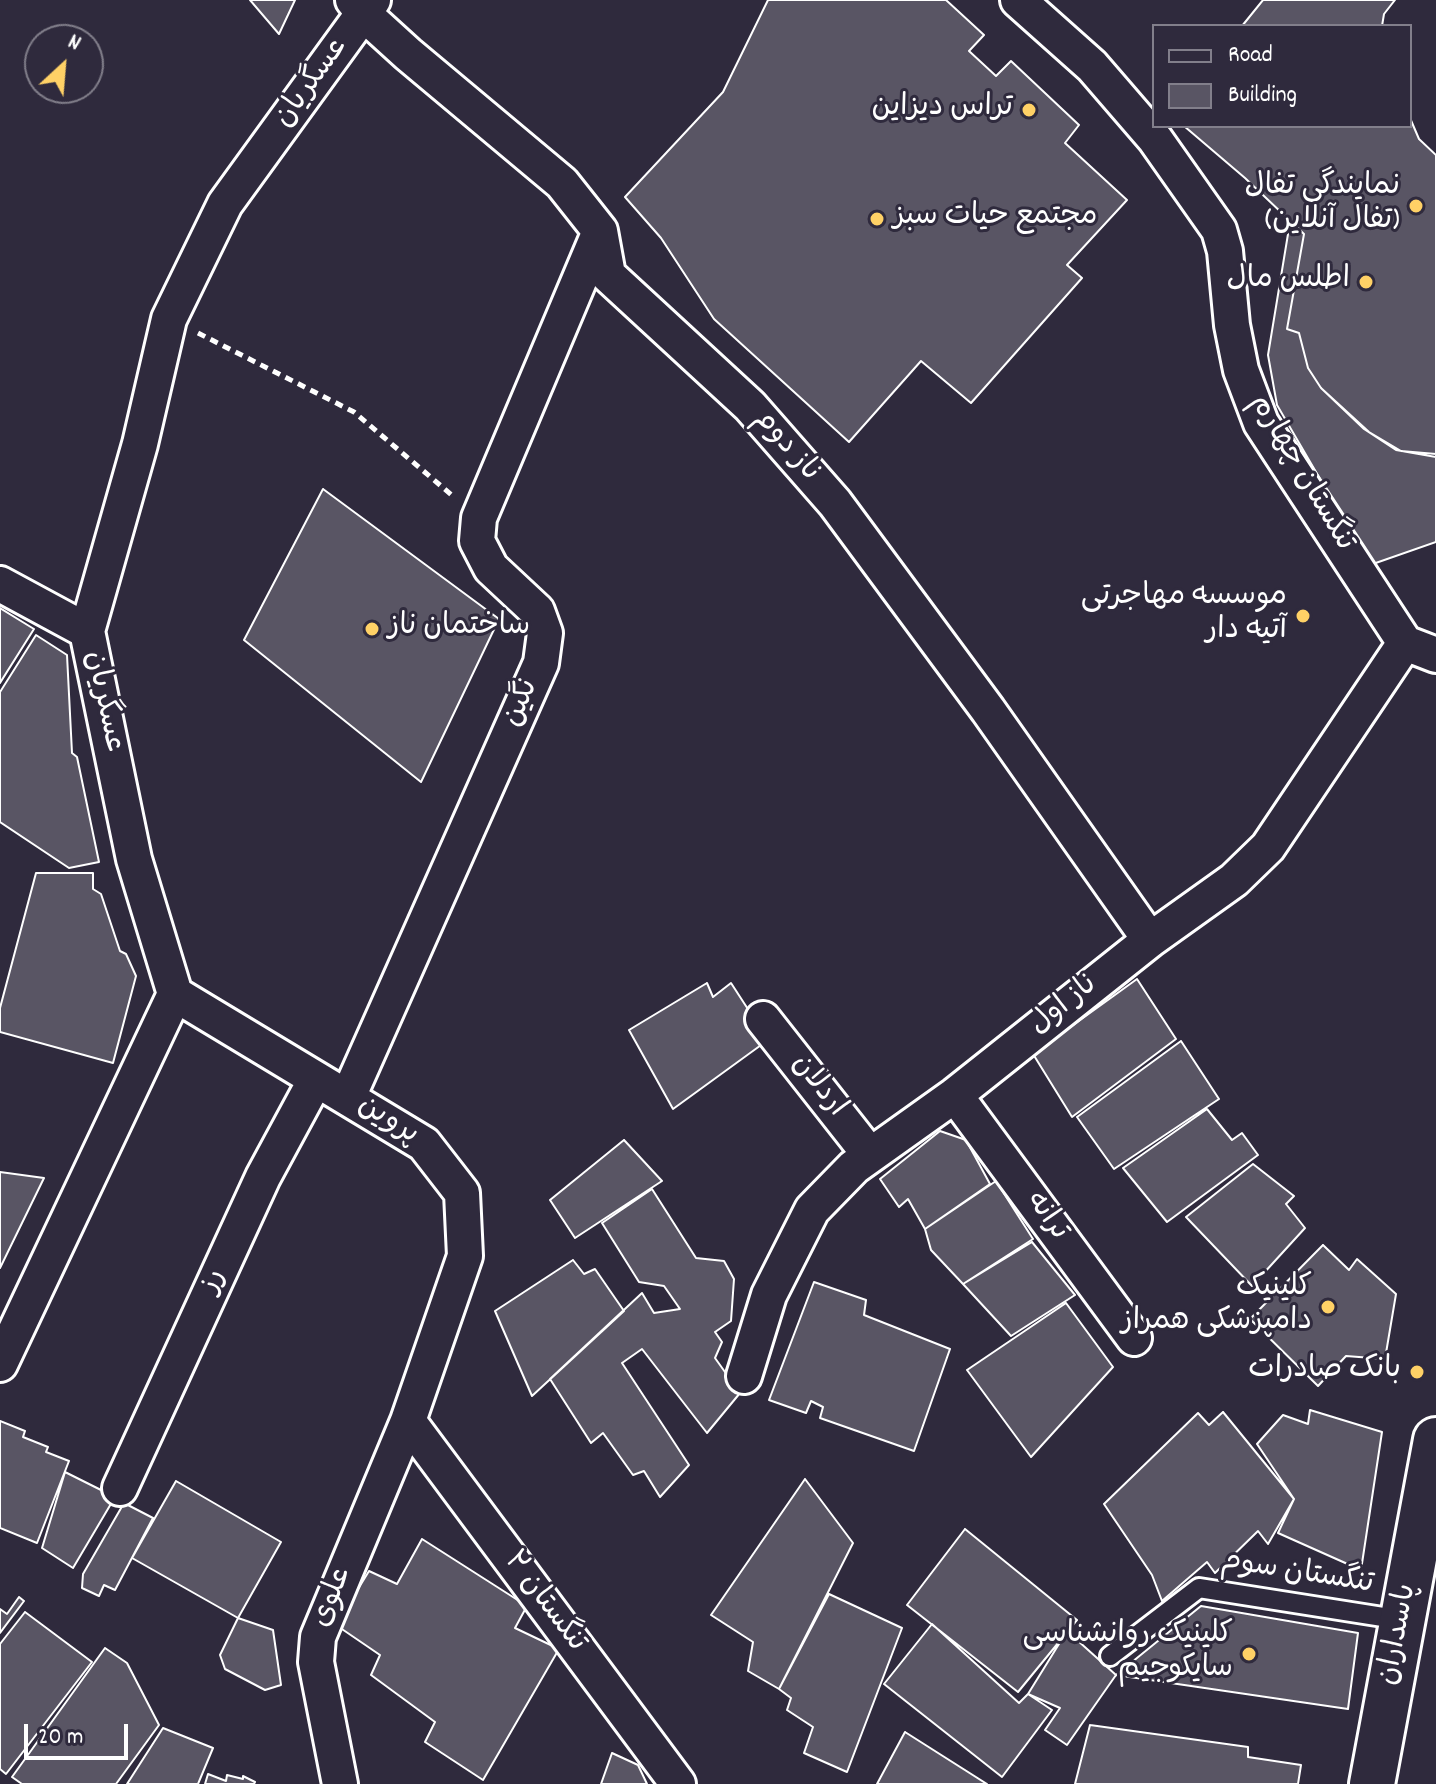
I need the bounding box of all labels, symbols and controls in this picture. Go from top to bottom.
north arrow [24,24,104,104]
legend [1152,24,1412,128]
text: N [62,27,86,60]
street label: عسگریان [268,32,358,136]
text: Road [1228,39,1273,73]
text: Building [1228,79,1297,113]
place label: تراس دیزاین [872,92,1013,128]
marker: تراس دیزاین [1020,101,1038,119]
place label: نمایندگی تفال (تفال آنلاین) [1245,171,1400,242]
marker: نمایندگی تفال (تفال آنلاین) [1407,197,1425,215]
place label: مجتمع حیات سبز [893,201,1097,237]
marker: مجتمع حیات سبز [868,210,886,228]
place label: اطلس مال [1227,264,1350,300]
marker: اطلس مال [1357,273,1375,291]
street label: تنگستان چهارم [1239,389,1361,559]
street label: ناز دوم [744,404,826,490]
place label: موسسه مهاجرتی آتیه دار [1081,581,1287,652]
marker: موسسه مهاجرتی آتیه دار [1294,607,1312,625]
place label: ساختمان ناز [388,611,530,647]
marker: ساختمان ناز [363,620,381,638]
street label: عسگریان [74,648,130,756]
street label: نگین [497,675,549,733]
street label: ناز اول [1024,969,1106,1045]
street label: اردلان [781,1048,853,1126]
street label: پروین [350,1089,424,1155]
street label: ترانه [1015,1185,1075,1249]
street label: رز [194,1264,236,1300]
place label: کلینیک دامپزشکی همراز [1121,1272,1312,1342]
marker: کلینیک دامپزشکی همراز [1319,1298,1337,1316]
place label: بانک صادرات [1248,1354,1401,1390]
marker: بانک صادرات [1408,1363,1426,1381]
street label: تنگستان ۲ [493,1545,593,1661]
street label: تنگستان سوم [1218,1545,1376,1605]
street label: علوی [306,1563,362,1633]
street label: پاسداران [1373,1581,1427,1689]
place label: کلینیک روانشناسی سایکوجیم [1022,1619,1233,1690]
marker: کلینیک روانشناسی سایکوجیم [1240,1645,1258,1663]
scale bar [28,1708,132,1758]
text: 20 m [38,1721,84,1755]

